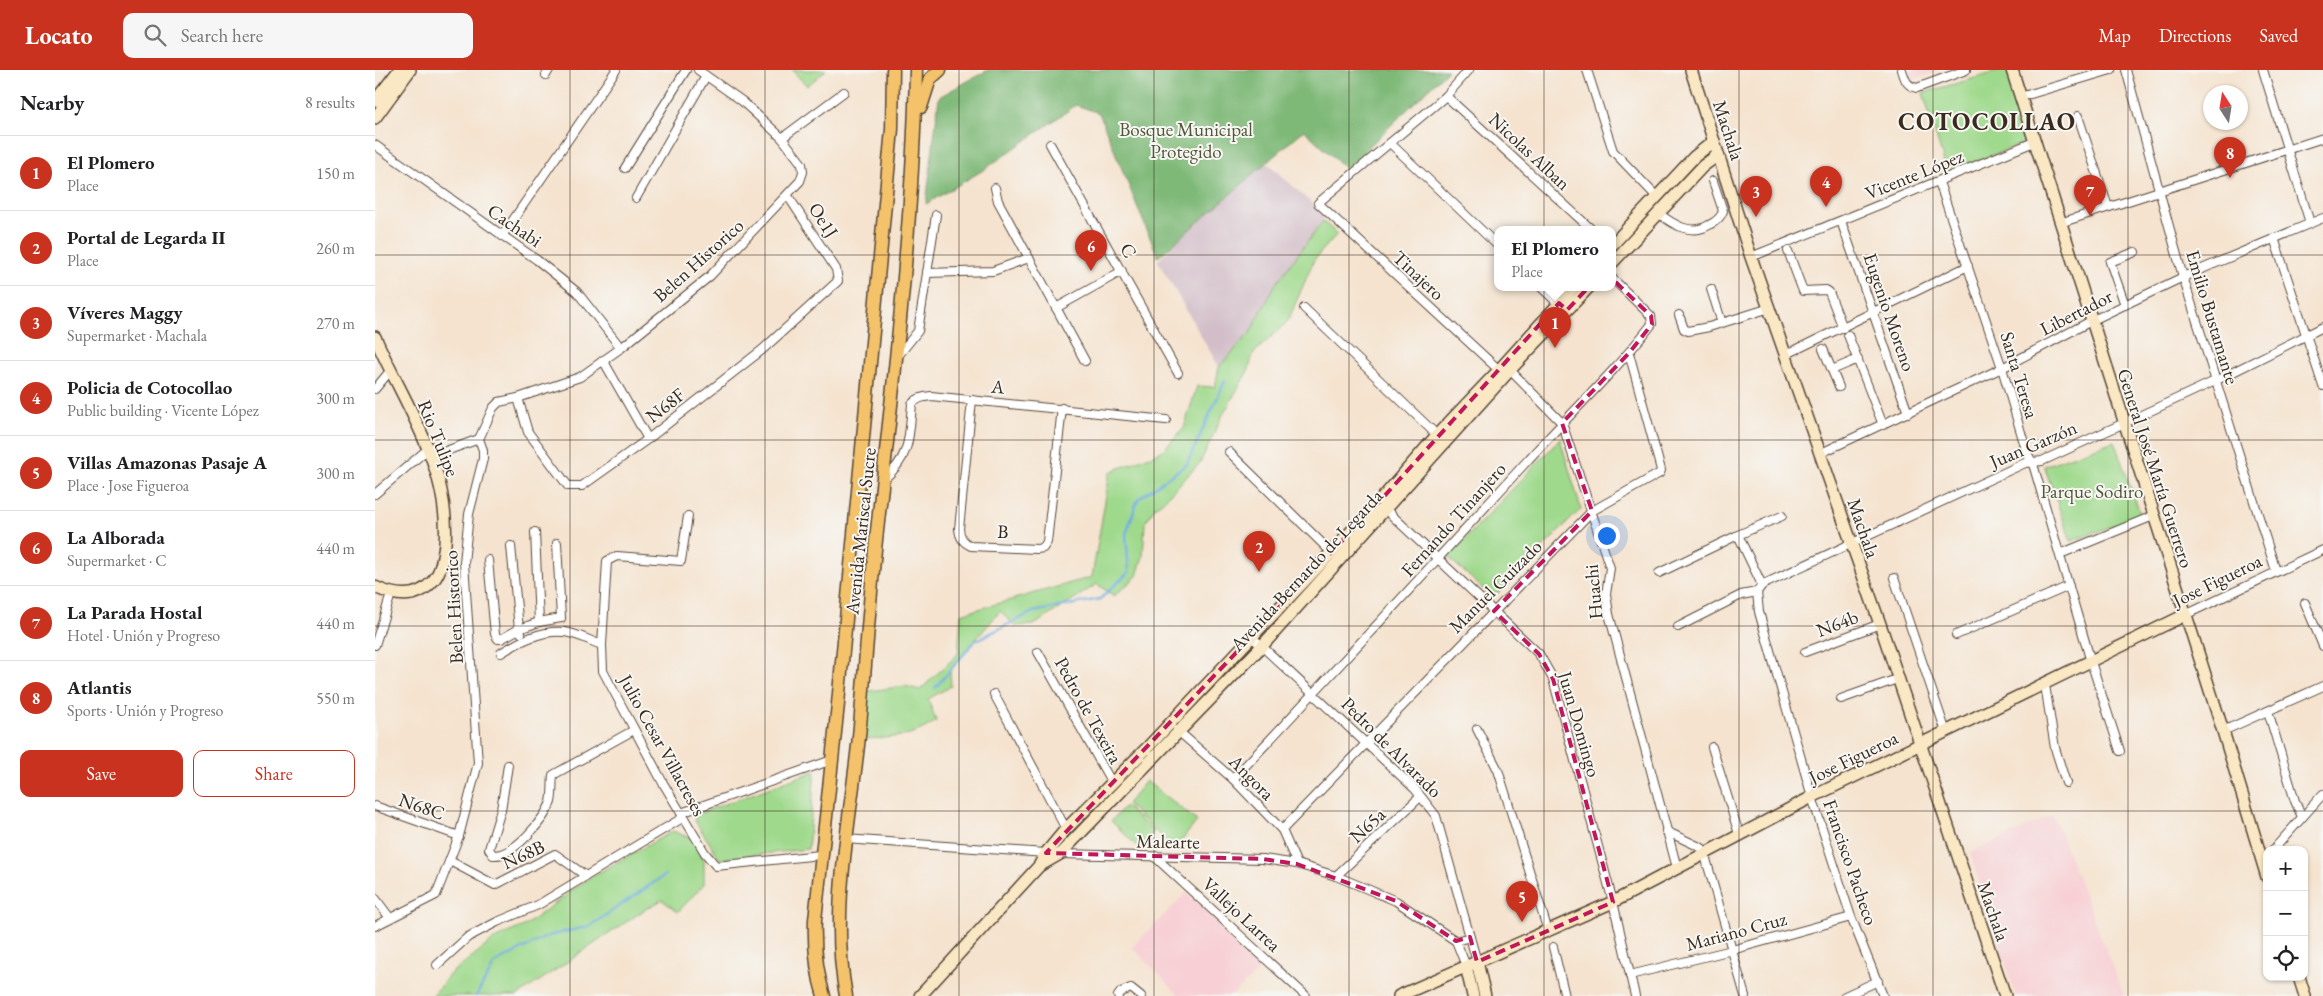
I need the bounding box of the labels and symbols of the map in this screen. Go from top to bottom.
north arrow [2203,85,2248,130]
street label: Machala [1707,97,1750,164]
district label: COTOCOLLAO [1898,106,2076,137]
street label: Nicolas Alban [1483,107,1576,196]
park label: Bosque Municipal Protegido [1119,117,1253,164]
pin: 8 [2214,137,2246,178]
street label: Vicente López [1861,143,1968,206]
pin: 4 [1810,166,1842,207]
pin: 7 [2074,175,2106,216]
pin: 3 [1740,176,1772,217]
street label: Cachabi [483,198,547,253]
street label: Oe1J [803,198,844,243]
street label: Belen Historico [648,213,749,308]
pin: 6 [1075,230,1107,271]
street label: C [1114,238,1143,262]
street label: Tinajero [1387,245,1450,306]
street label: Emilio Bustamante [2180,247,2245,387]
street label: Eugenio Moreno [1858,250,1921,375]
street label: Libertador [2036,283,2117,341]
pin: 1 [1539,307,1571,348]
street label: Santa Teresa [1994,329,2045,422]
street label: General José María Guerrero [2111,365,2200,571]
street label: A [989,373,1006,400]
street label: N68F [641,382,690,428]
street label: Rio Tulipe [412,396,465,480]
street label: Juan Garzón [1984,415,2081,475]
street label: Avenida Mariscal Sucre [839,446,882,617]
street label: Fernando Tinanjero [1395,457,1511,582]
park label: Parque Sodiro [2041,479,2143,504]
street label: Avenida Bernardo de Legarda [1224,484,1388,658]
street label: Machala [1842,495,1886,562]
street label: B [997,519,1009,544]
your location [1594,523,1620,549]
pin: 2 [1243,531,1275,572]
street label: Manuel Guizado [1443,534,1547,638]
street label: Jose Figueroa [2167,548,2266,614]
street label: Belen Historico [438,550,469,664]
street label: Huachi [1579,563,1608,621]
street label: N64b [1813,604,1862,643]
street label: Pedro de Texeira [1049,652,1128,768]
street label: Juan Domingo [1552,666,1607,780]
street label: Julio Cesar Villacreses [612,668,712,821]
street label: Pedro de Alvarado [1336,691,1448,803]
street label: Jose Figueroa [1803,725,1902,791]
street label: Angora [1223,748,1280,806]
street label: N68C [396,787,448,826]
street label: Francisco Pacheco [1817,796,1884,928]
street label: N65a [1344,802,1391,848]
street label: Malearte [1136,828,1200,855]
street label: N68B [498,834,549,875]
street label: Vallejo Larrea [1197,872,1287,957]
street label: Machala [1972,878,2016,945]
pin: 5 [1506,881,1538,922]
street label: Mariano Cruz [1683,906,1790,957]

